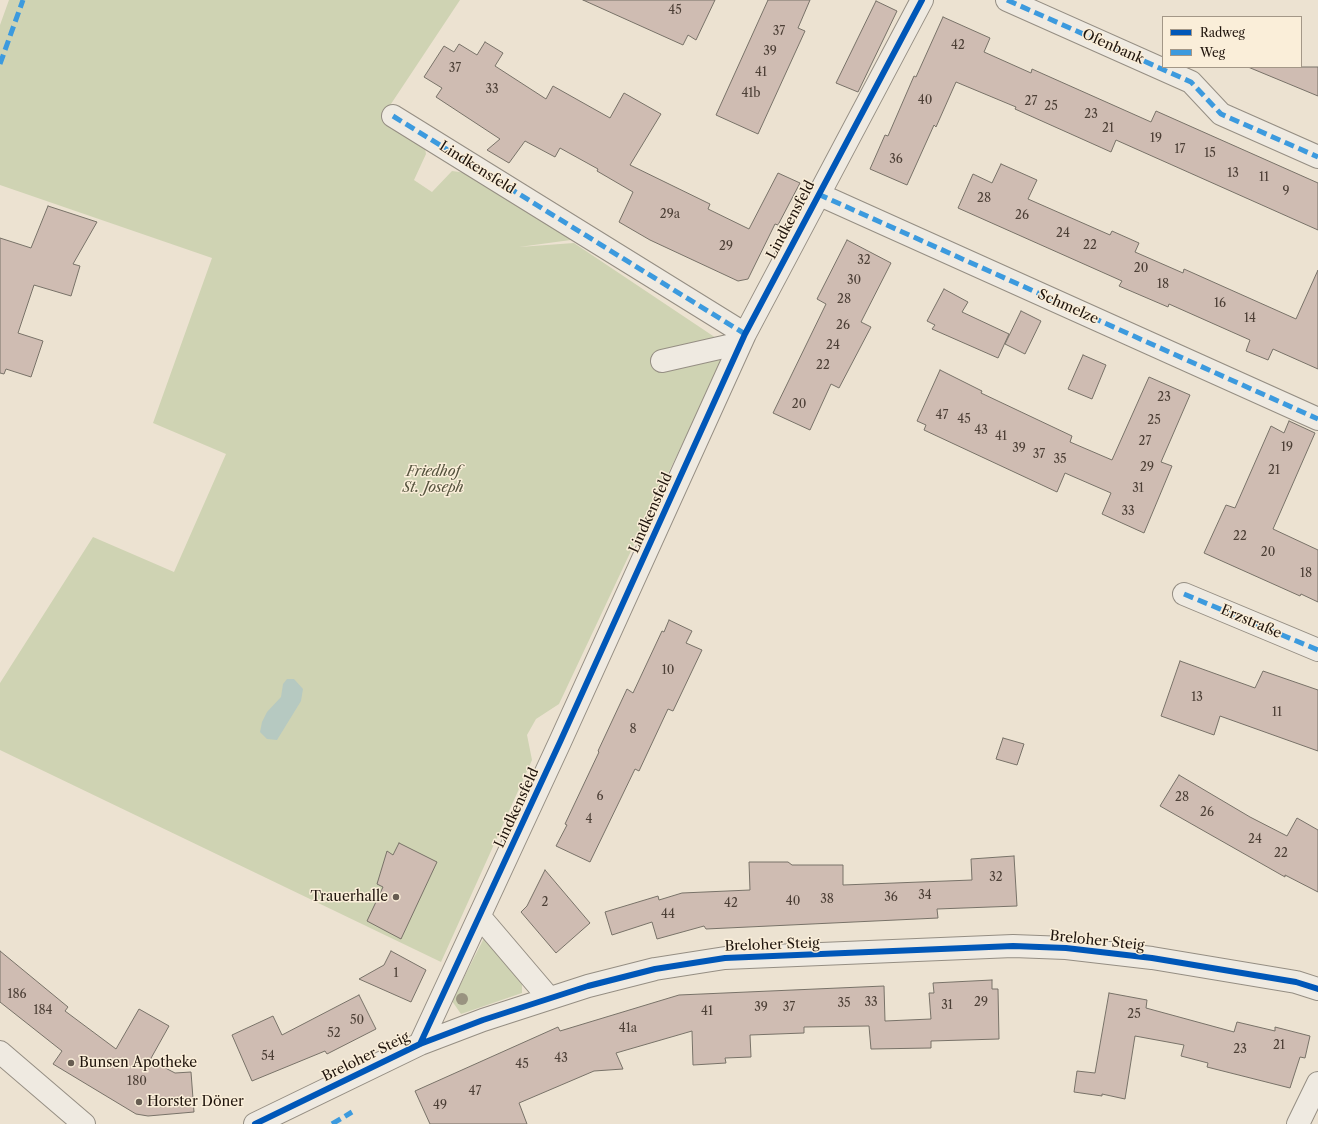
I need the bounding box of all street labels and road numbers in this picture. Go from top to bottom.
street label: Ofenbank [1080,26,1146,68]
street label: Lindkensfeld [436,138,518,198]
street label: Lindkensfeld [763,178,819,262]
street label: Schmelze [1035,286,1101,328]
street label: Lindkensfeld [626,470,676,556]
street label: Erzstraße [1218,602,1284,642]
street label: Lindkensfeld [491,765,543,851]
street label: Breloher Steig [1049,928,1145,954]
street label: Breloher Steig [724,935,820,955]
street label: Breloher Steig [320,1029,412,1085]

